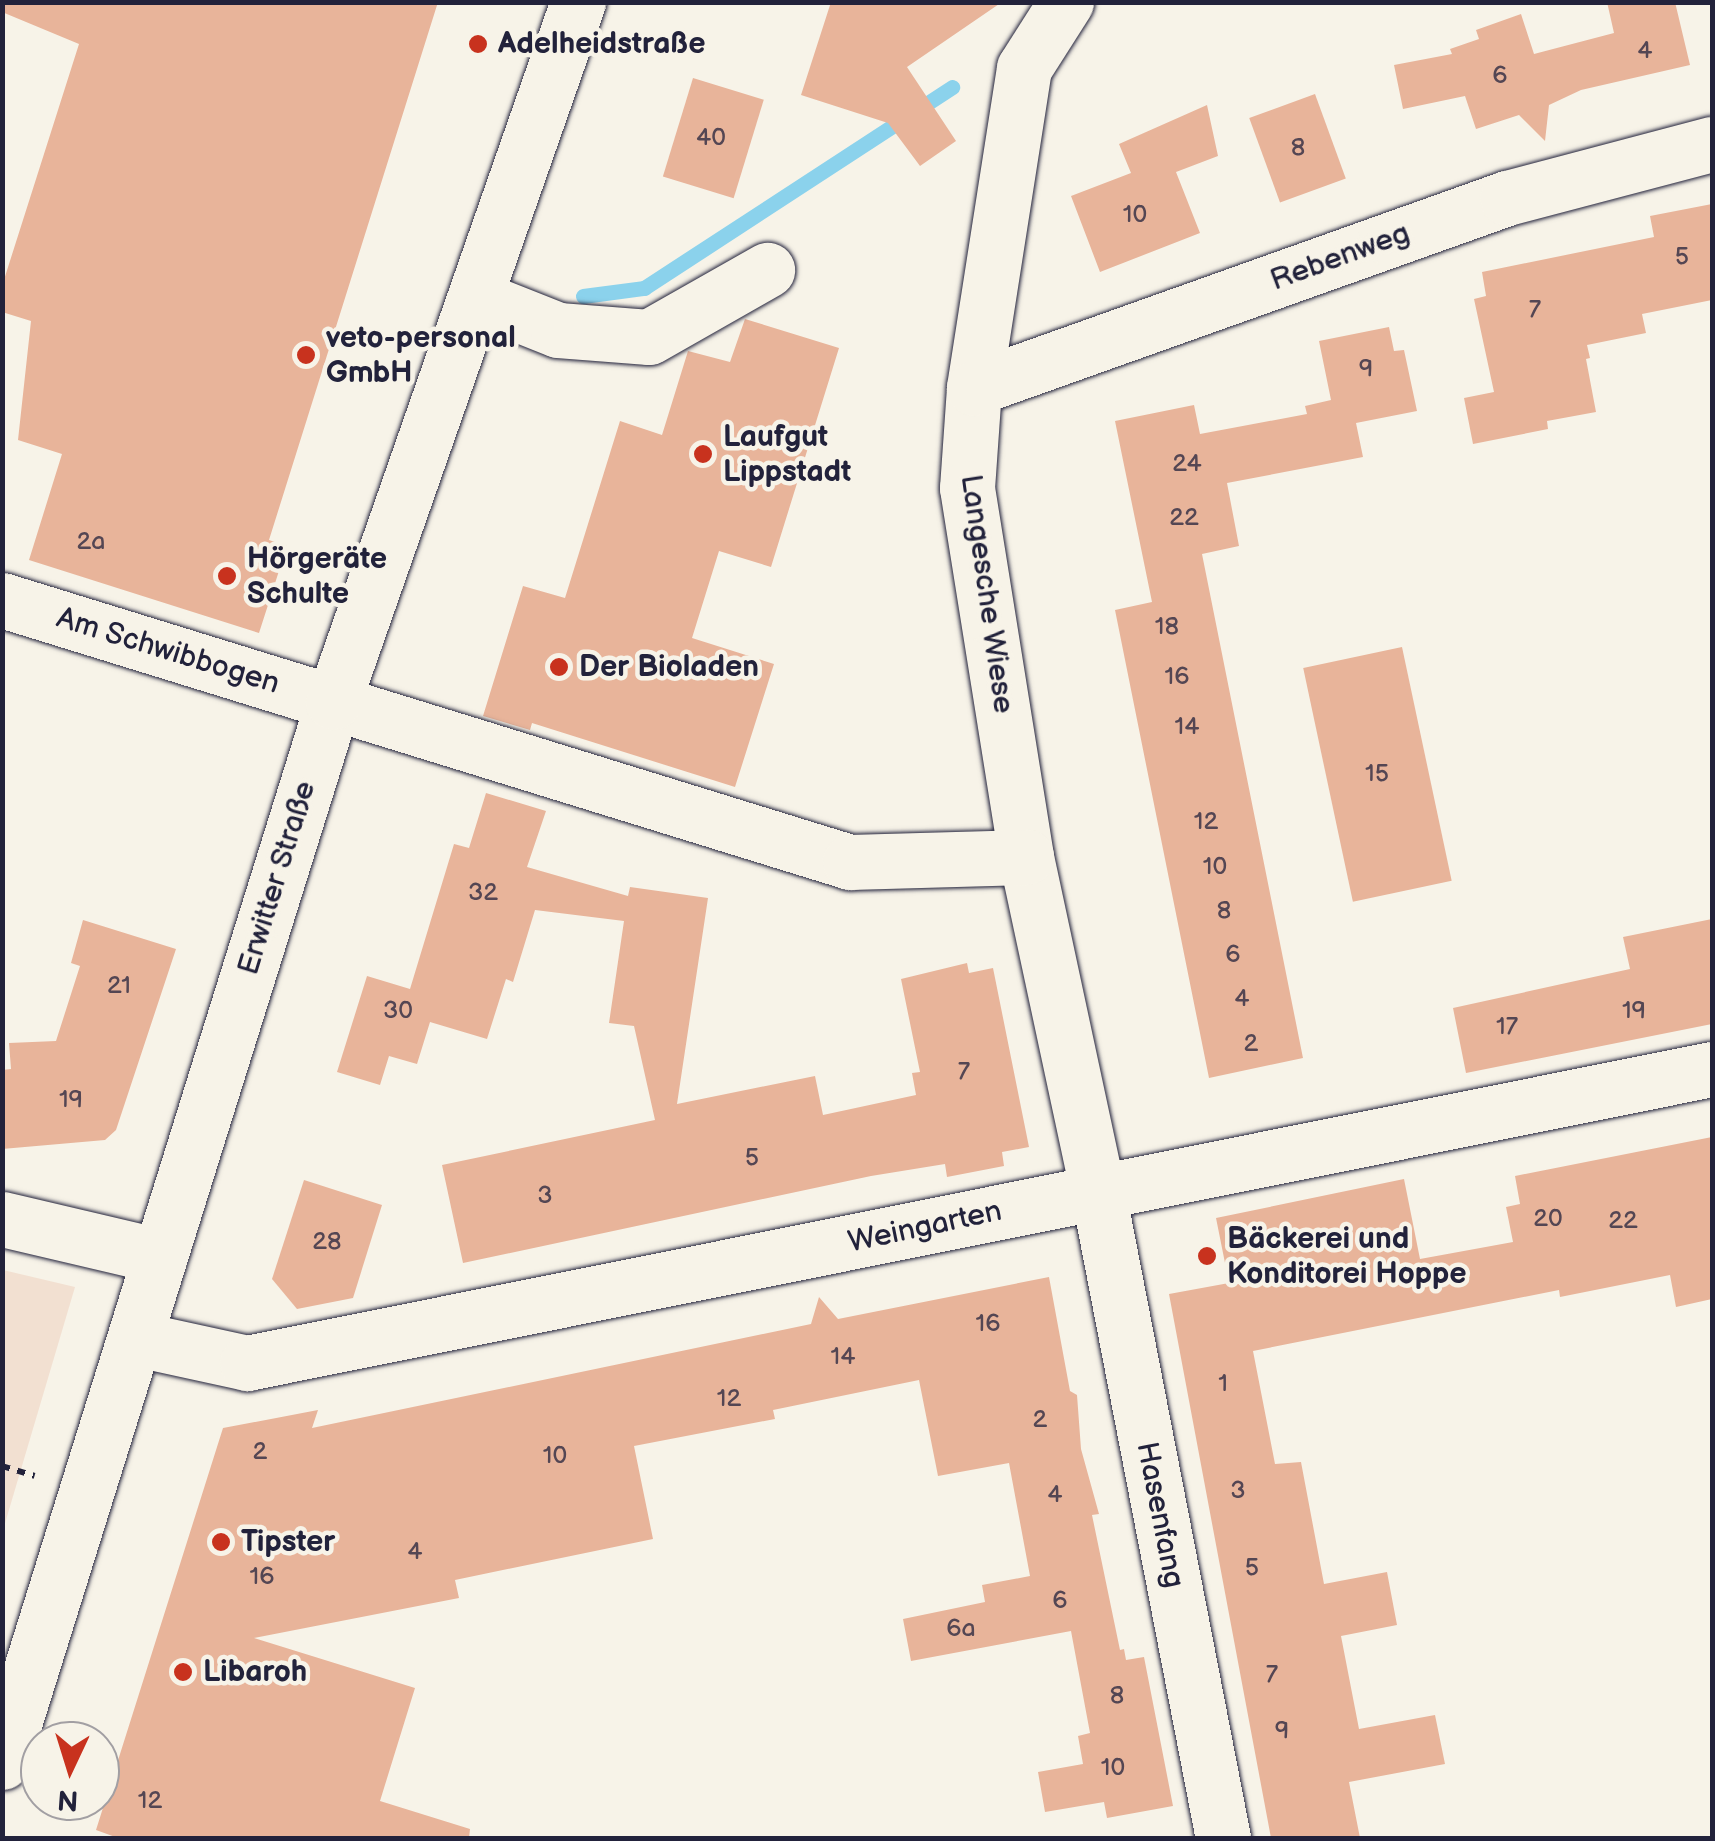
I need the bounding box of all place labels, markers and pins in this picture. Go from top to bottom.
place label: Adelheidstraße [498,26,706,62]
marker: Adelheidstraße [467,33,489,55]
place label: veto-personal GmbH [326,320,516,390]
marker: veto-personal GmbH [295,344,317,366]
place label: Laufgut Lippstadt [723,419,851,490]
marker: Laufgut Lippstadt [692,443,714,465]
place label: Hörgeräte Schulte [247,541,387,612]
marker: Hörgeräte Schulte [216,565,238,587]
place label: Der Bioladen [579,649,759,685]
marker: Der Bioladen [548,656,570,678]
place label: Bäckerei und Konditorei Hoppe [1227,1221,1466,1292]
marker: Bäckerei und Konditorei Hoppe [1196,1245,1218,1267]
place label: Tipster [241,1524,335,1560]
marker: Tipster [210,1531,232,1553]
place label: Libaroh [203,1654,307,1690]
marker: Libaroh [172,1661,194,1683]

